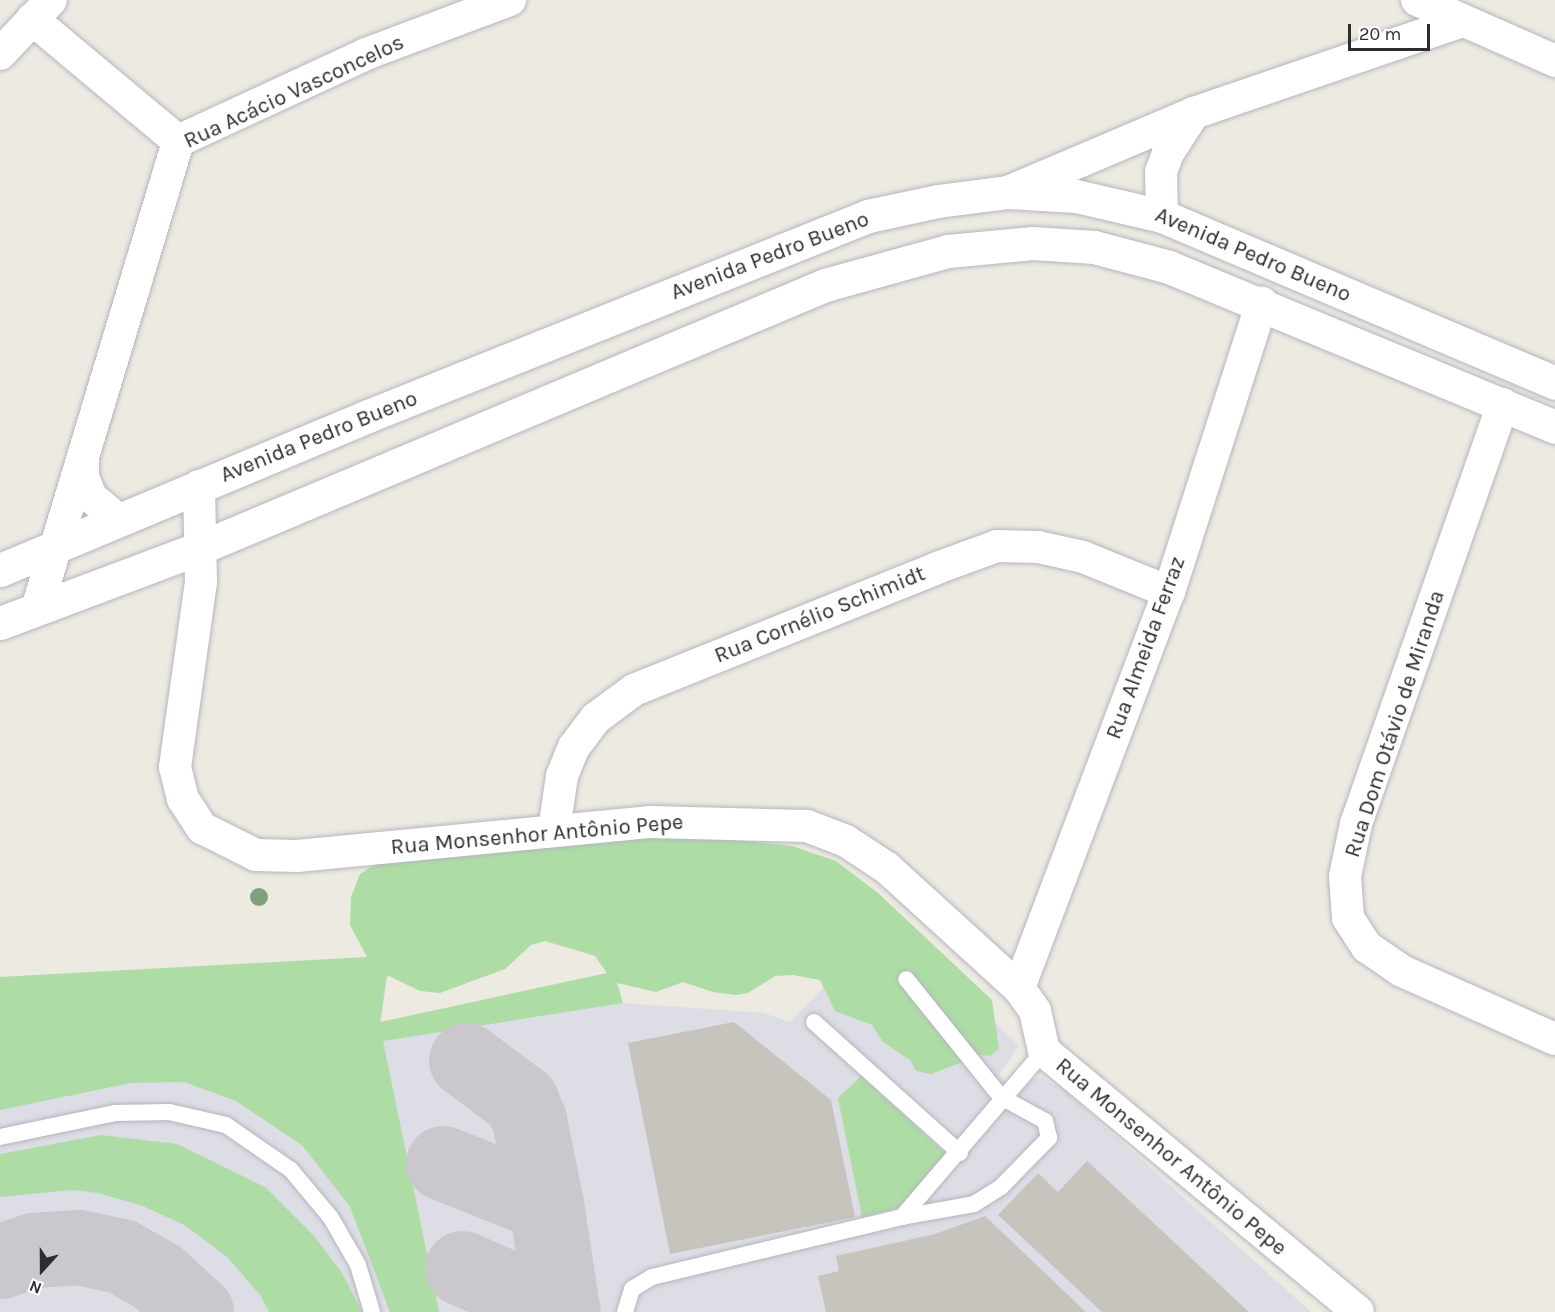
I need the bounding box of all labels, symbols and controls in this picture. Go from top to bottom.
scale bar [1351,12,1434,50]
text: 20 m [1359,23,1401,45]
street label: Rua Acácio Vasconcelos [180,29,408,155]
street label: Avenida Pedro Bueno [1151,202,1355,308]
street label: Avenida Pedro Bueno [667,206,873,306]
street label: Avenida Pedro Bueno [217,385,421,489]
street label: Rua Almeida Ferraz [1101,553,1191,743]
street label: Rua Cornélio Schimidt [711,561,929,669]
street label: Rua Dom Otávio de Miranda [1339,587,1451,861]
street label: Rua Monsenhor Antônio Pepe [390,809,684,861]
street label: Rua Monsenhor Antônio Pepe [1050,1053,1292,1261]
north arrow [12,1240,72,1300]
text: N [27,1276,44,1298]

